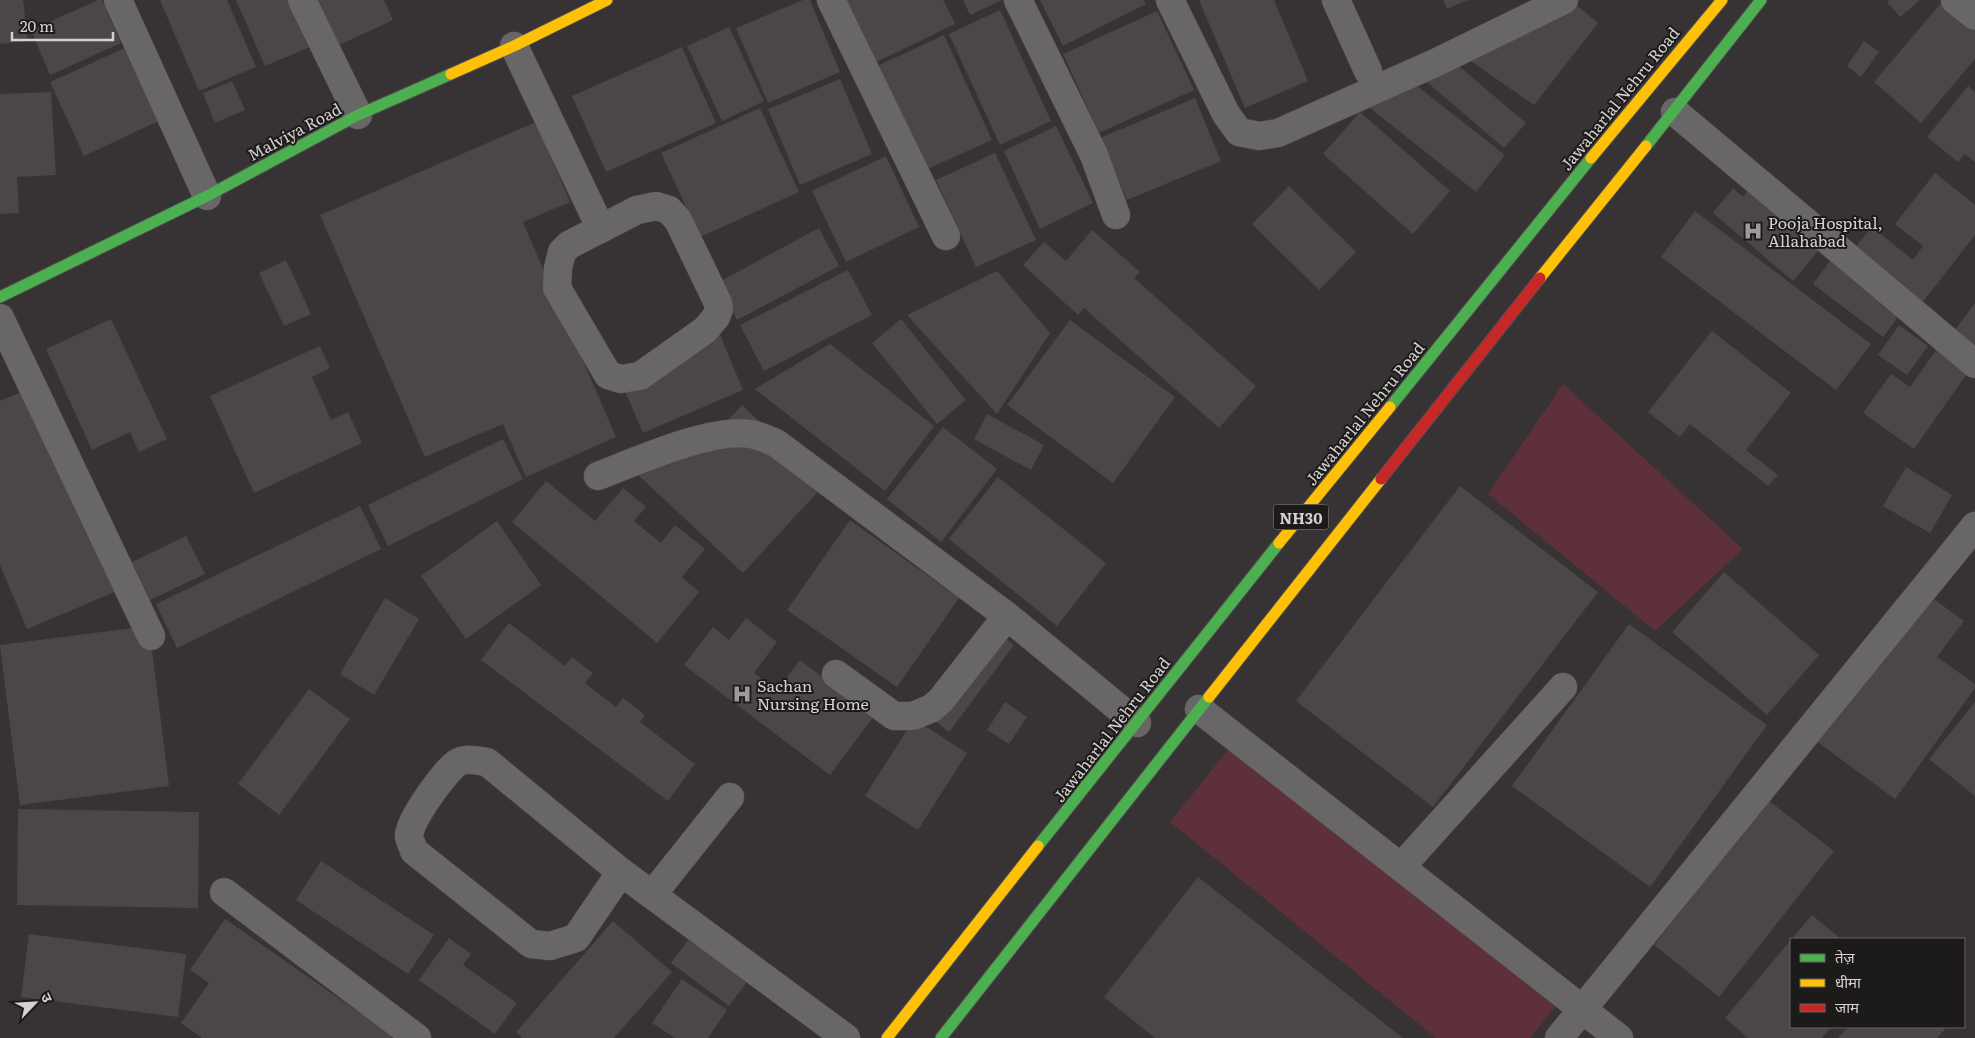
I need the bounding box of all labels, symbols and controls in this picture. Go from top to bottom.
scale bar [12,10,114,42]
text: 20 m [20,14,54,37]
street label: Jawaharlal Nehru Road [1554,21,1685,175]
street label: Malviya Road [243,96,345,166]
place label: Pooja Hospital, Allahabad [1768,210,1883,252]
hospital icon: Pooja Hospital, Allahabad [1742,220,1764,242]
street label: Jawaharlal Nehru Road [1299,336,1430,490]
road number: NH30 [1274,504,1328,530]
street label: Jawaharlal Nehru Road [1047,651,1175,807]
place label: Sachan Nursing Home [757,673,869,715]
hospital icon: Sachan Nursing Home [731,683,753,705]
legend [1790,938,1965,1028]
text: तेज़ [1835,945,1856,968]
text: धीमा [1835,970,1862,993]
north arrow [10,978,60,1028]
text: उ [37,989,59,1006]
text: जाम [1835,995,1860,1018]

